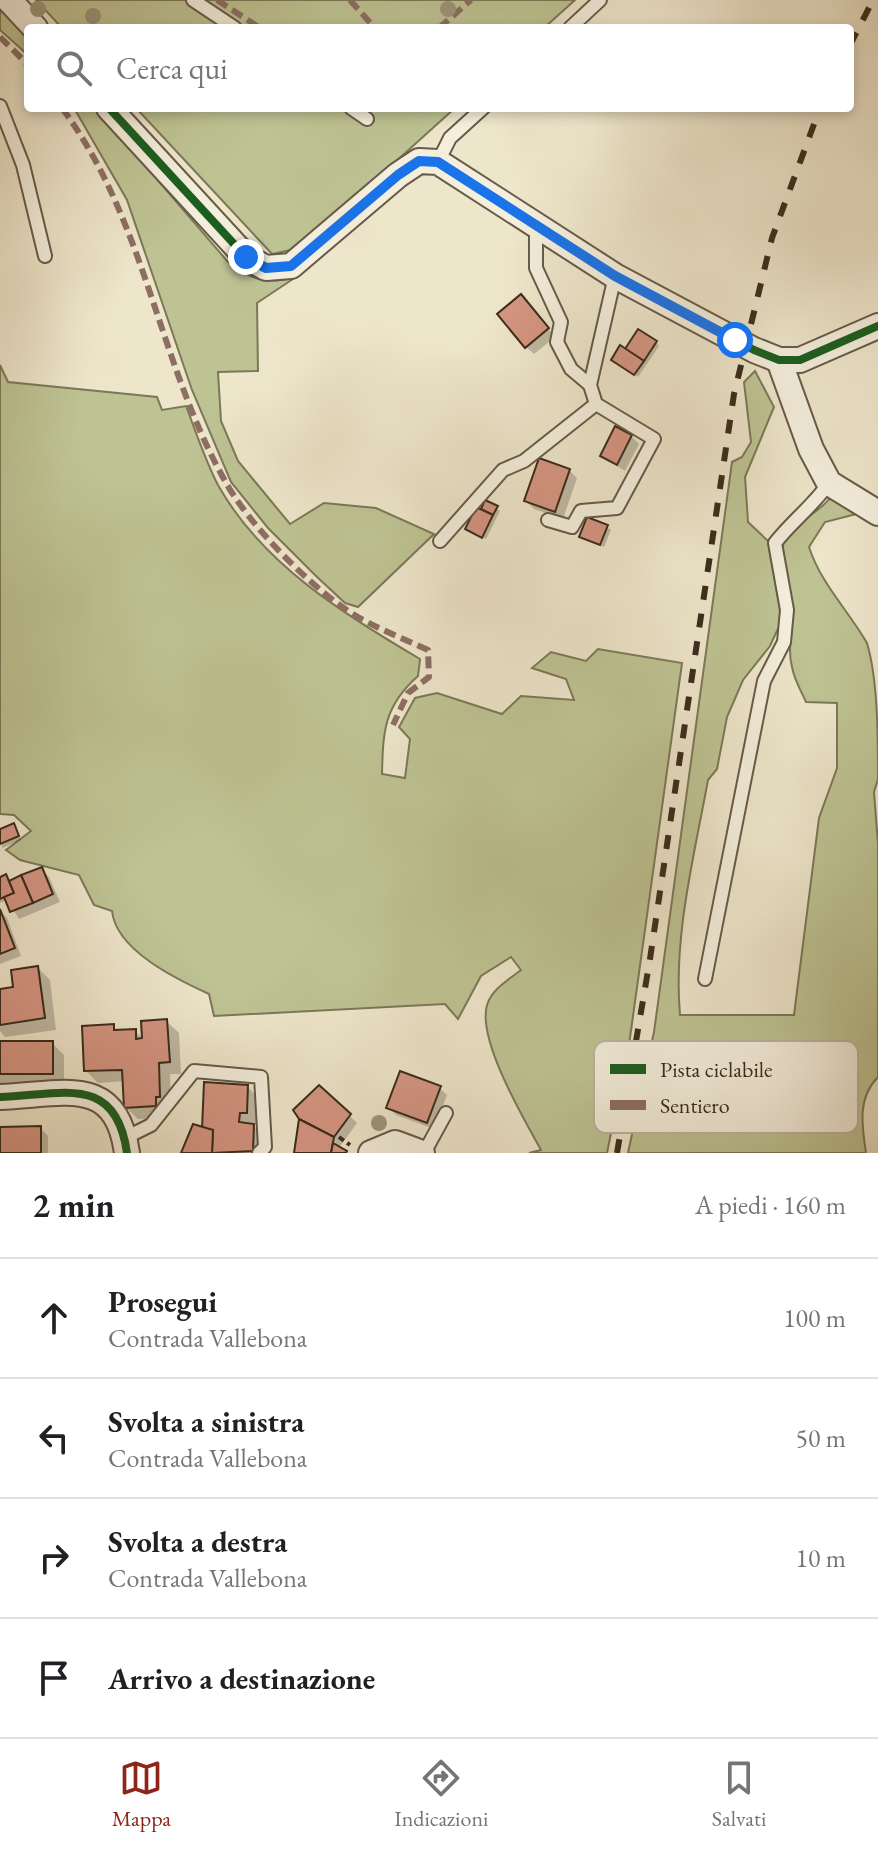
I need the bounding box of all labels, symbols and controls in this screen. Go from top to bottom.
search box [24,24,854,112]
icon: search [52,46,96,90]
text: Cerca qui [116,49,228,88]
route end [228,239,264,275]
route start [717,322,753,358]
legend [594,1041,858,1133]
text: Pista ciclabile [660,1055,773,1084]
text: Sentiero [660,1091,730,1120]
text: 2 min [32,1183,115,1227]
text: A piedi · 160 m [695,1188,846,1222]
text: Prosegui [108,1282,217,1321]
icon: ahead [32,1296,76,1340]
text: 100 m [783,1301,846,1335]
text: Contrada Vallebona [108,1321,307,1355]
text: Svolta a sinistra [108,1402,304,1441]
icon: left [32,1416,76,1460]
text: 50 m [796,1421,846,1455]
text: Contrada Vallebona [108,1441,307,1475]
text: Svolta a destra [108,1522,287,1561]
icon: right [32,1536,76,1580]
text: 10 m [796,1541,846,1575]
text: Contrada Vallebona [108,1561,307,1595]
icon: arrive [32,1656,76,1700]
text: Arrivo a destinazione [108,1659,375,1698]
tab: Mappa [112,1756,171,1833]
tab: Indicazioni [394,1756,488,1833]
tab: Salvati [712,1756,766,1833]

